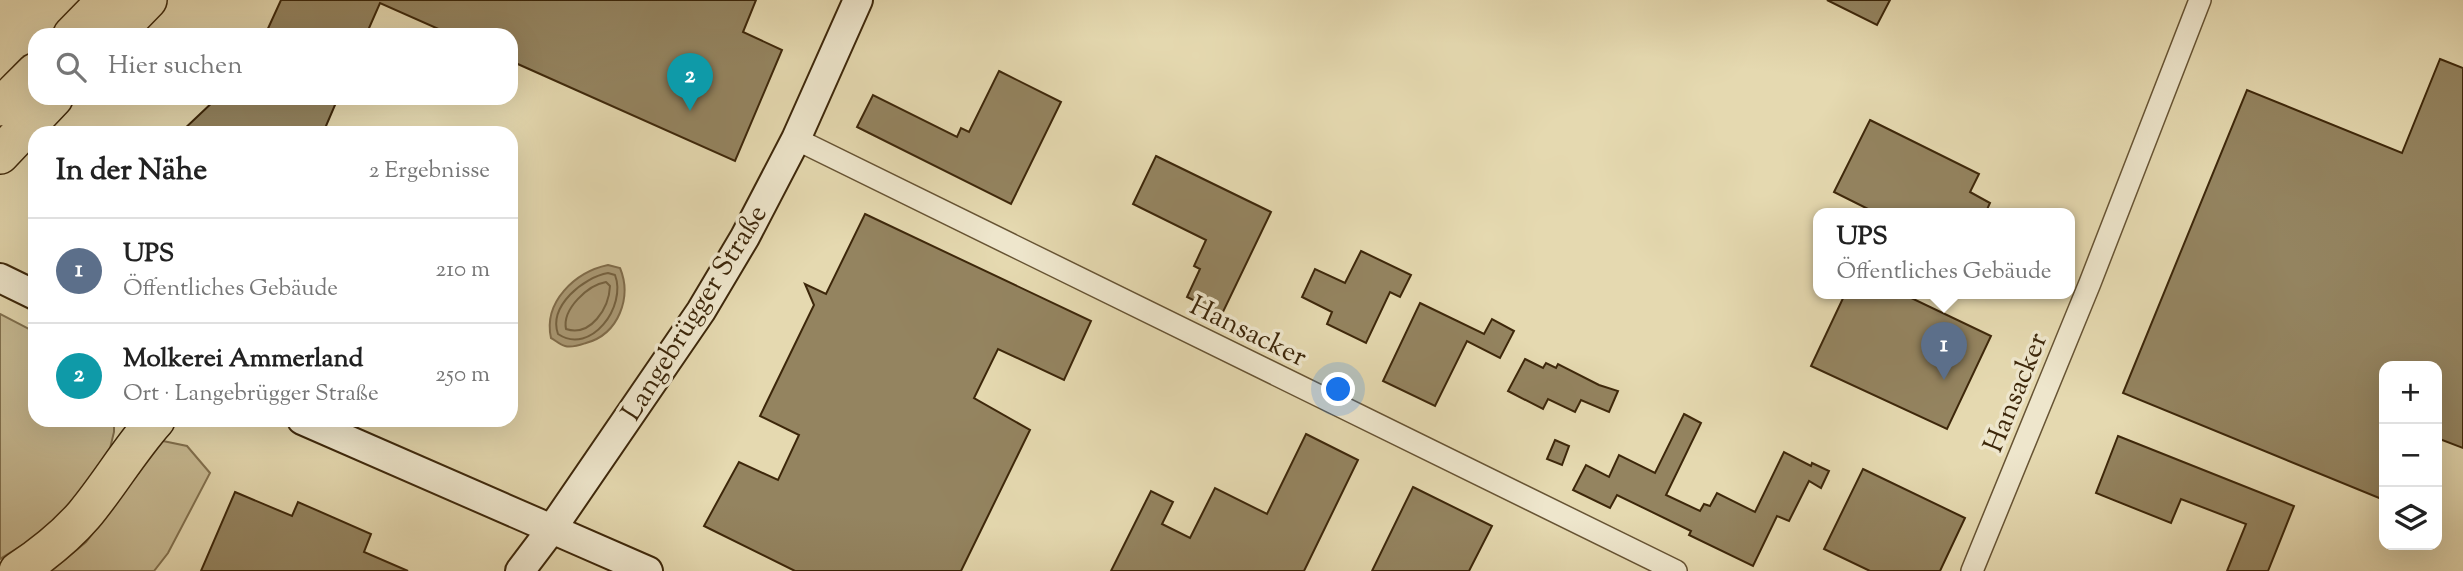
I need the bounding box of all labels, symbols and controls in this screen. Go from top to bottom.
search box [28,28,518,105]
icon: search [52,48,90,86]
text: Hier suchen [108,48,243,85]
pin: 2 [667,53,713,111]
text: In der Nähe [56,150,207,193]
text: 2 Ergebnisse [369,155,490,188]
street label: Langebrügger Straße [613,198,778,429]
popup [1813,208,2075,299]
text: UPS [1836,219,1888,256]
text: UPS [123,236,174,273]
text: 1 [75,254,83,287]
text: 210 m [436,254,490,287]
text: Öffentliches Gebäude [1836,256,2052,289]
text: Öffentliches Gebäude [123,273,338,306]
street label: Hansacker [1182,287,1313,378]
pin: 1 [1921,322,1967,380]
street label: Hansacker [1975,327,2059,459]
text: Molkerei Ammerland [123,341,363,378]
text: 2 [74,359,84,392]
text: 250 m [435,359,490,392]
map controls [2379,361,2442,550]
button: + [2379,361,2442,424]
your location [1321,372,1355,406]
text: Ort · Langebrügger Straße [123,378,379,411]
button: − [2379,424,2442,487]
button: layers [2379,487,2442,550]

